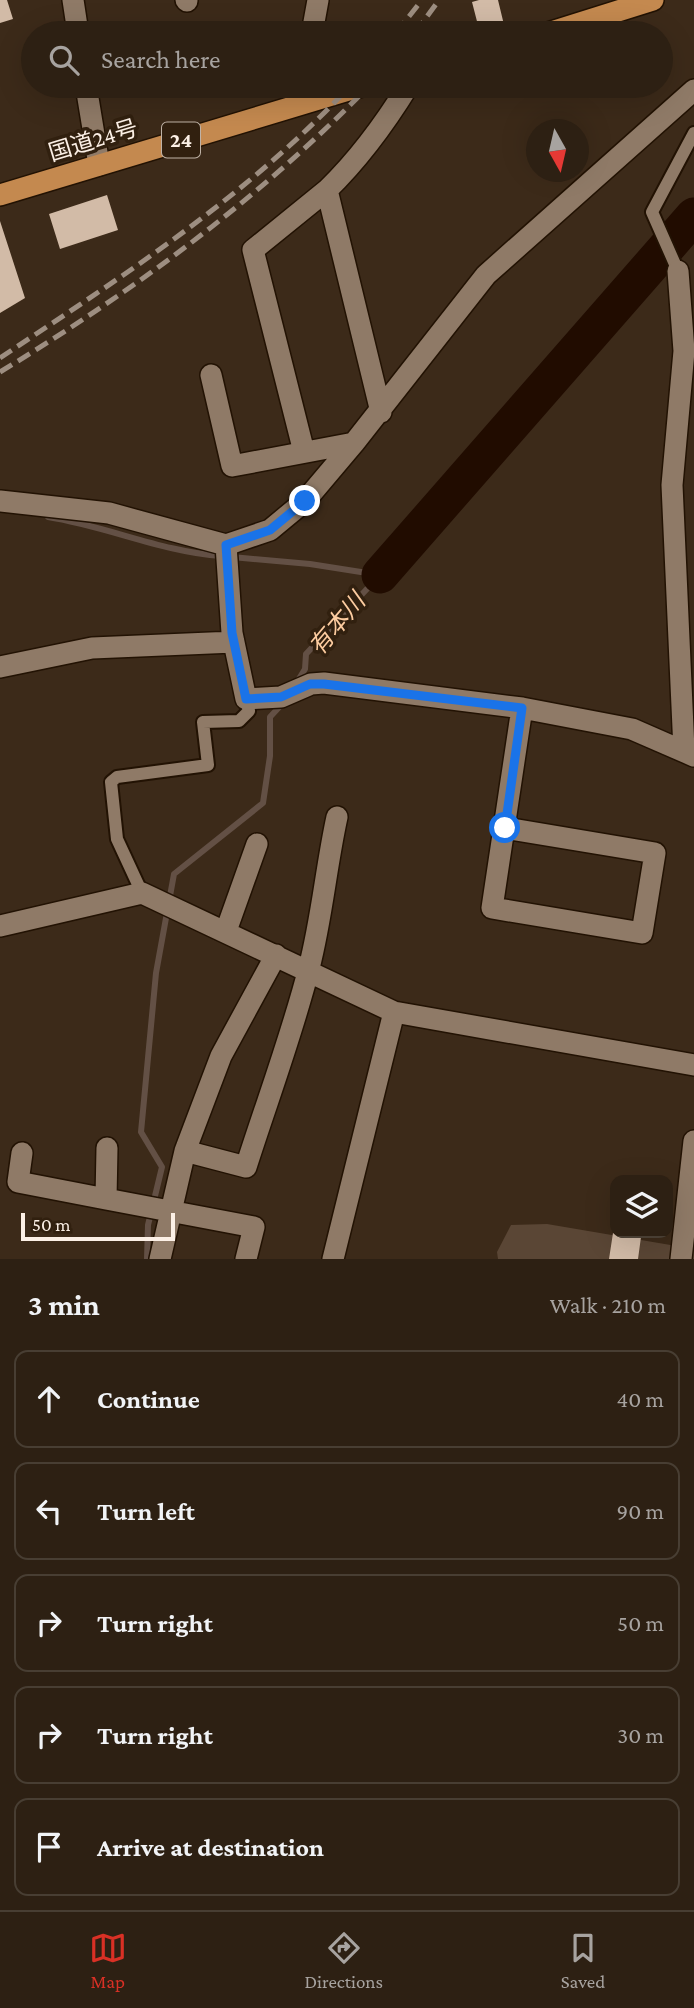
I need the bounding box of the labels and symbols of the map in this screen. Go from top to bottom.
street label: 国道24号 [45,114,141,166]
north arrow [526,119,589,182]
road number: 24 [162,122,200,158]
route end [289,485,320,516]
water label: 有本川 [303,585,372,660]
route start [489,812,520,843]
scale bar [21,1210,175,1242]

